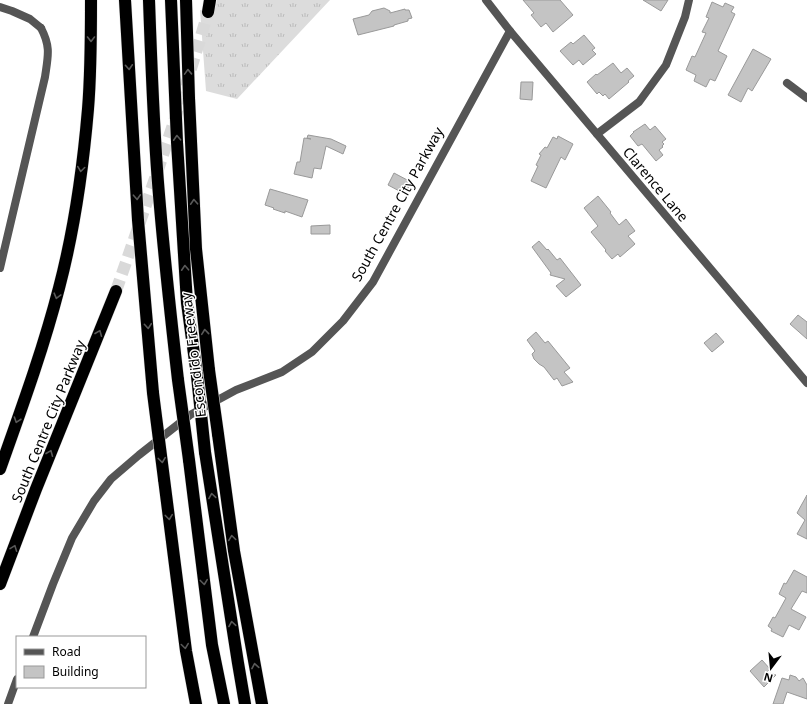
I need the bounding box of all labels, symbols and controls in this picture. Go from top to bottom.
one-way arrow [87,36,95,42]
one-way arrow [124,64,133,70]
one-way arrow [184,69,192,75]
street label: South Centre City Parkway [347,123,448,284]
one-way arrow [173,135,181,141]
street label: Clarence Lane [619,143,693,226]
one-way arrow [77,165,86,172]
one-way arrow [133,194,141,200]
one-way arrow [189,199,198,205]
one-way arrow [180,265,189,271]
street label: Escondido Freeway [176,291,210,418]
one-way arrow [53,292,62,299]
one-way arrow [143,323,152,329]
one-way arrow [94,329,102,336]
one-way arrow [201,329,210,335]
street label: South Centre City Parkway [7,336,90,505]
one-way arrow [14,416,22,423]
one-way arrow [46,450,54,457]
one-way arrow [157,457,166,463]
one-way arrow [208,493,217,499]
one-way arrow [164,514,173,520]
one-way arrow [228,535,237,541]
one-way arrow [9,545,17,552]
one-way arrow [199,579,208,585]
one-way arrow [228,621,237,627]
legend [16,636,146,688]
text: Road [52,643,81,660]
one-way arrow [180,643,189,649]
north arrow [751,648,791,688]
text: Building [52,663,99,680]
one-way arrow [251,663,260,669]
text: N [762,670,774,687]

